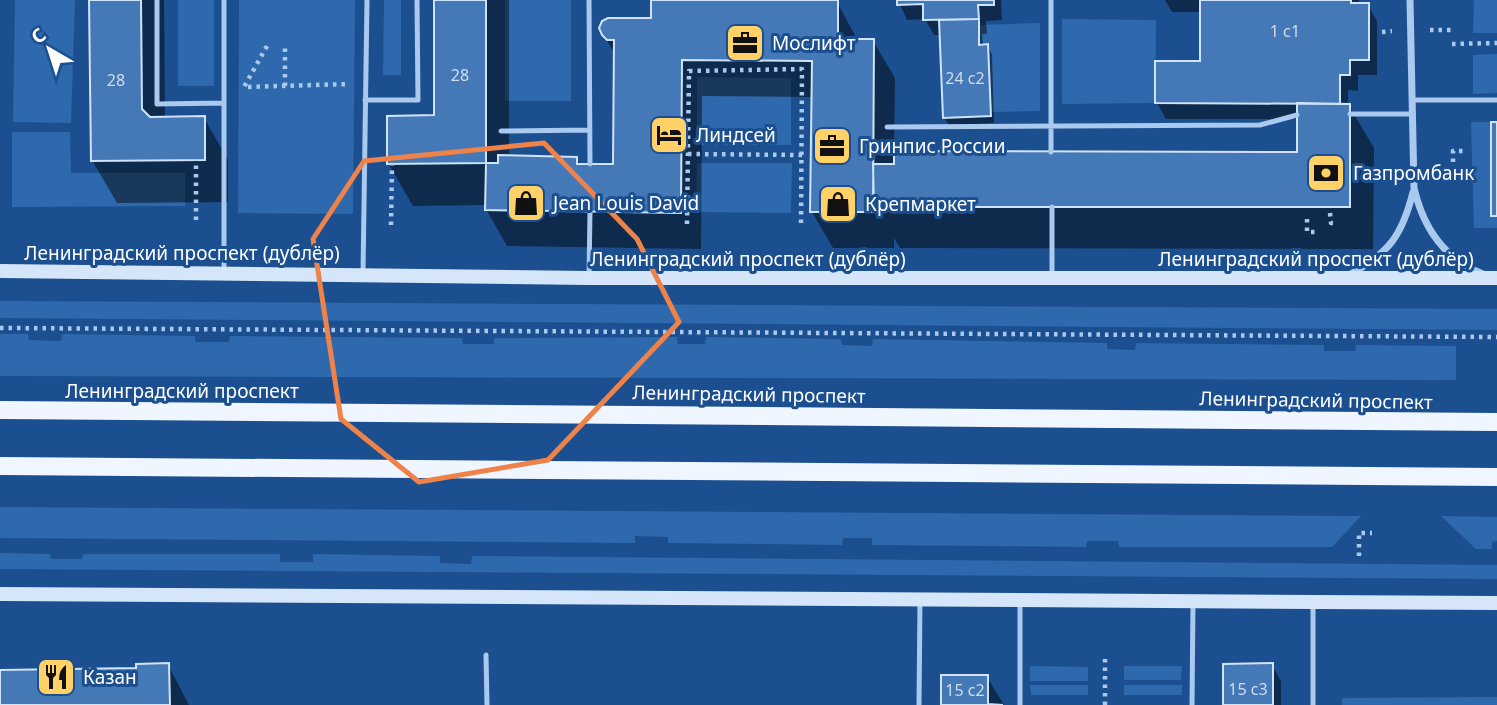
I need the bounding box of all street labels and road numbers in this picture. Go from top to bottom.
street label: Ленинградский проспект (дублёр) [24,240,340,266]
street label: Ленинградский проспект (дублёр) [590,246,906,272]
street label: Ленинградский проспект (дублёр) [1158,246,1474,272]
street label: Ленинградский проспект [65,378,299,404]
street label: Ленинградский проспект [632,379,866,409]
street label: Ленинградский проспект [1199,385,1433,415]

